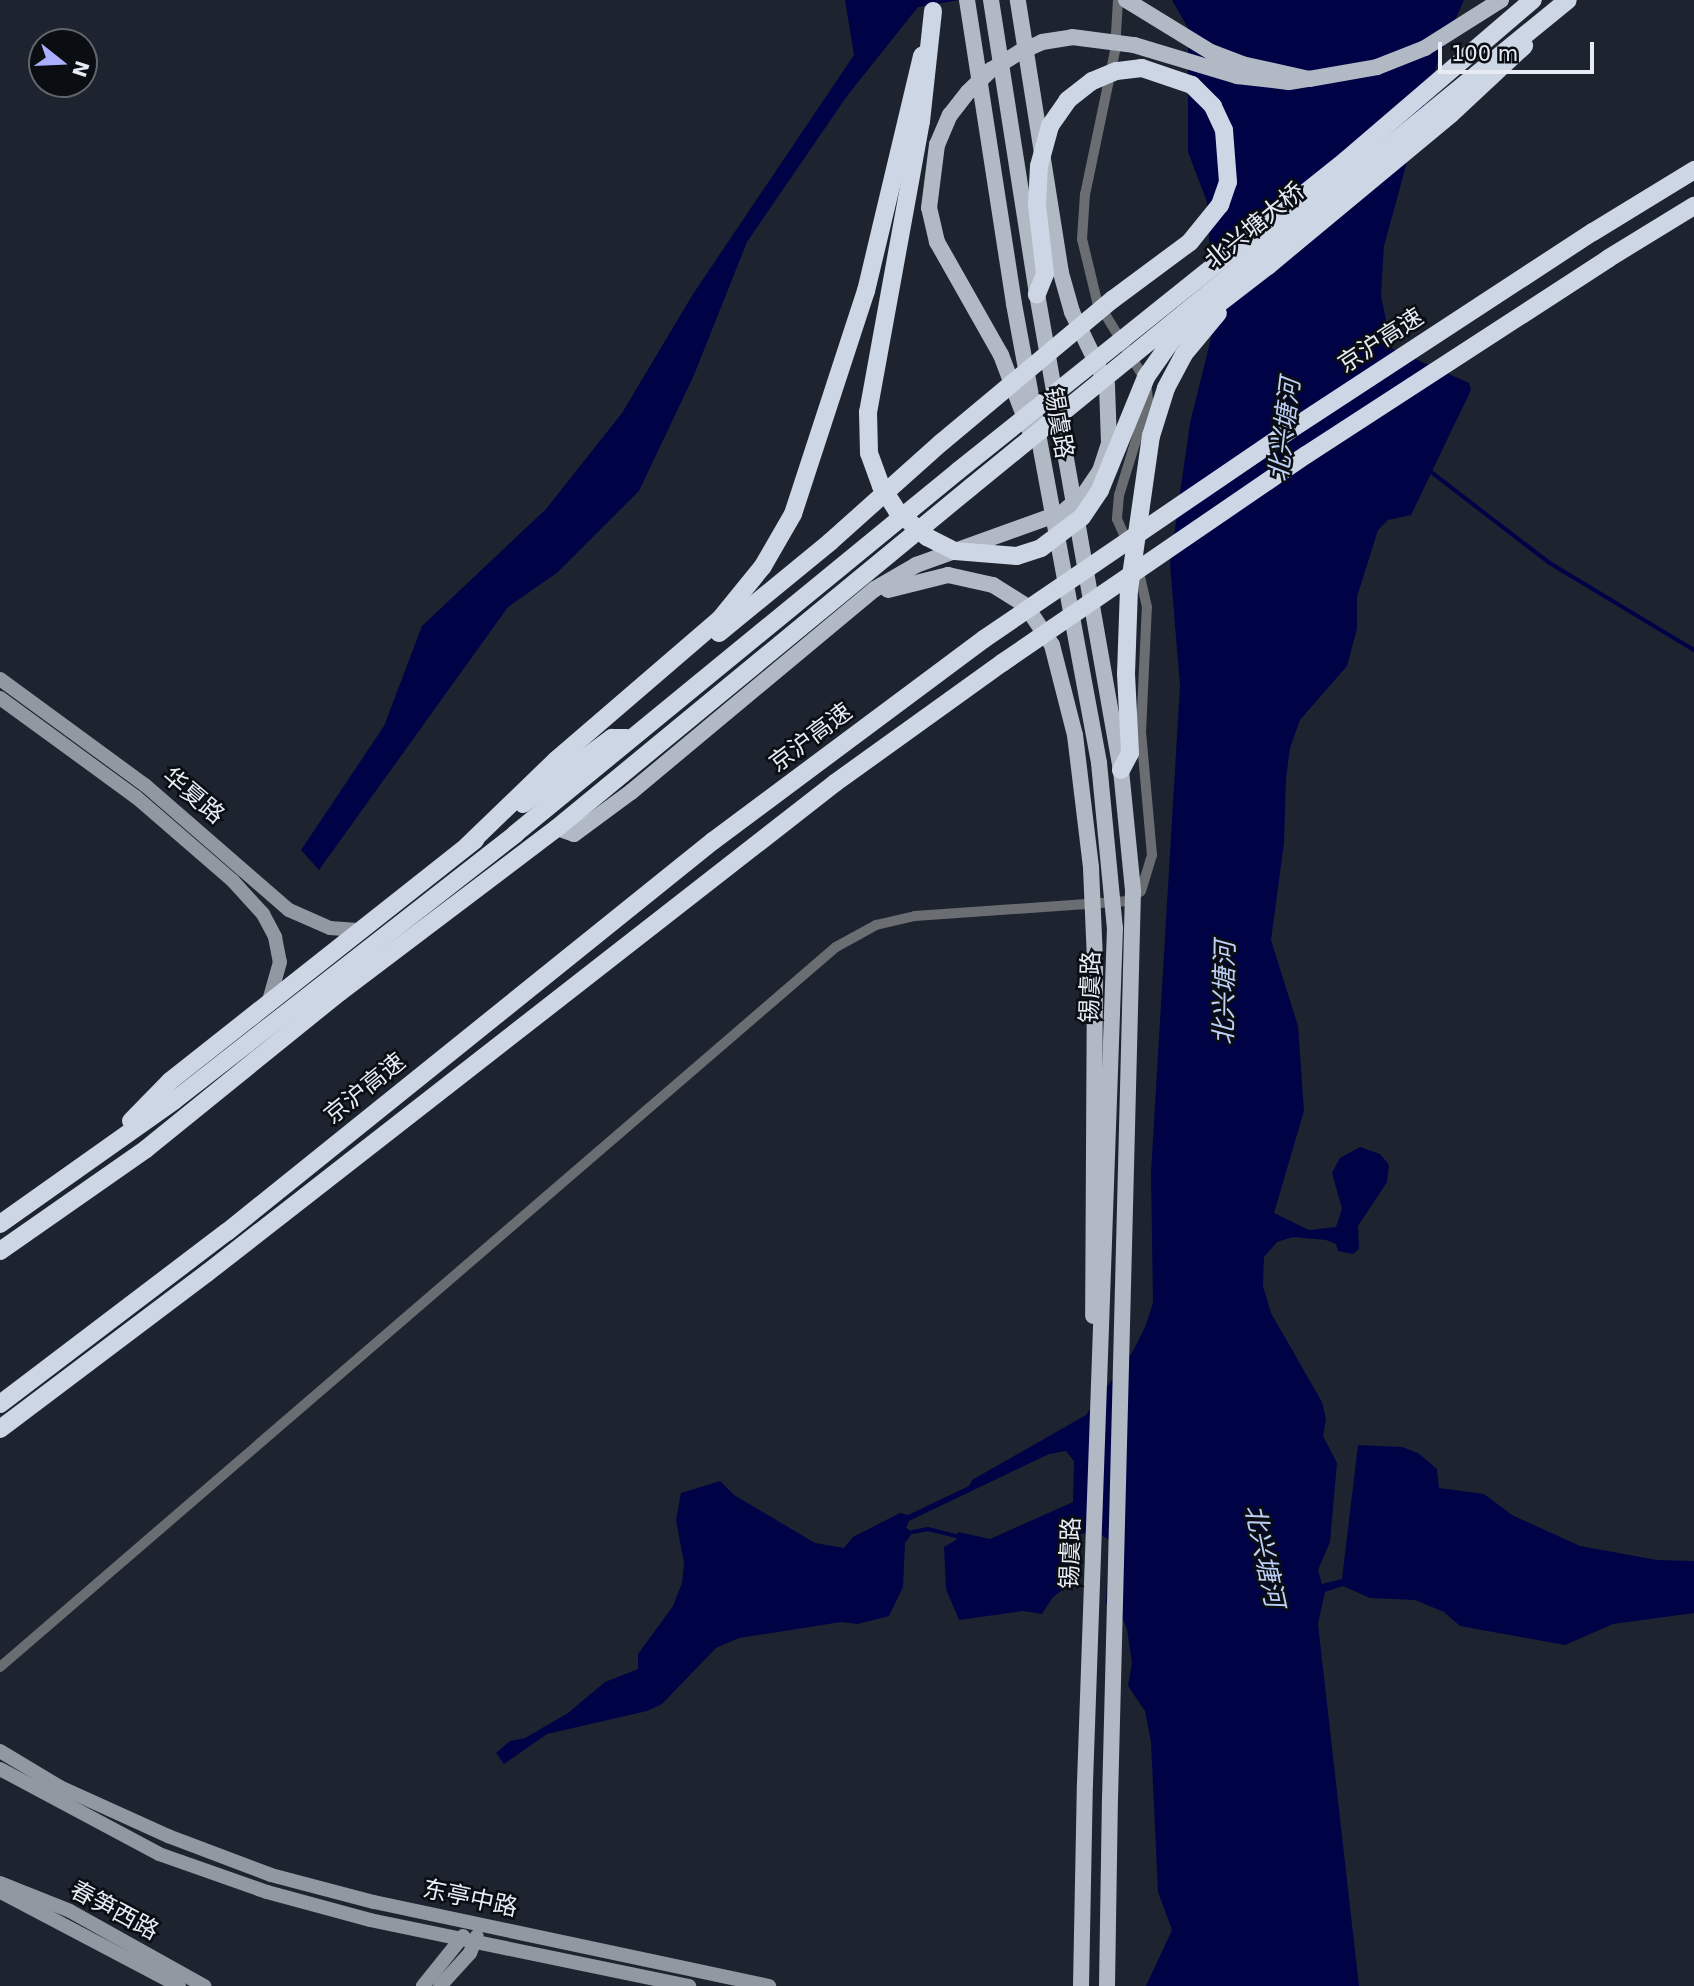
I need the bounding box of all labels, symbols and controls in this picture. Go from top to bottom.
north arrow [28,28,98,98]
scale bar [1442,28,1598,72]
text: 100 m [1451,42,1518,66]
text: N [68,58,94,80]
street label: 北兴塘大桥 [1199,177,1311,275]
street label: 京沪高速 [1333,303,1429,379]
water label: 北兴塘河 [1263,376,1307,484]
street label: 锡虞路 [1038,385,1078,461]
street label: 京沪高速 [764,698,858,778]
street label: 华夏路 [156,762,230,830]
water label: 北兴塘河 [1208,941,1242,1045]
street label: 锡虞路 [1075,951,1107,1023]
street label: 京沪高速 [319,1048,411,1130]
water label: 北兴塘河 [1238,1502,1290,1610]
street label: 锡虞路 [1055,1517,1087,1589]
street label: 东亭中路 [420,1875,520,1923]
street label: 春笋西路 [65,1876,163,1946]

